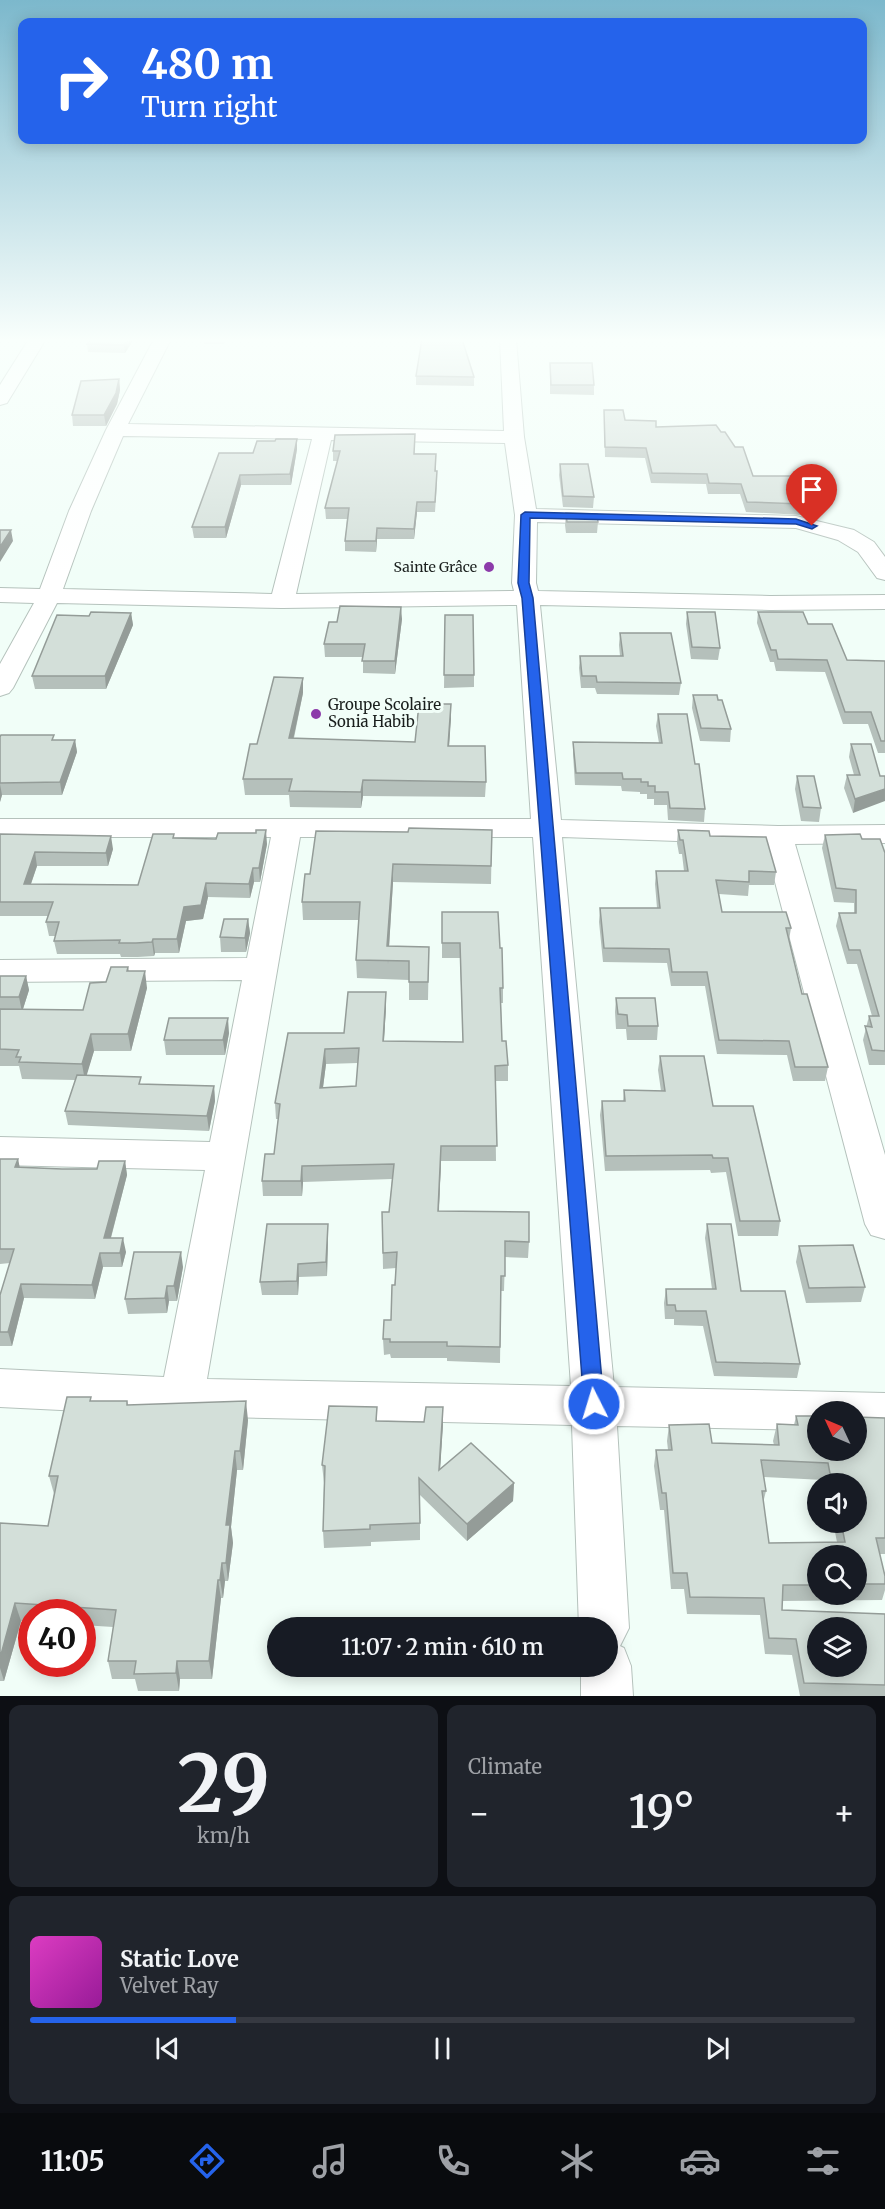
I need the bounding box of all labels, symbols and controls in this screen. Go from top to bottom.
text: 480 m [141,38,273,90]
icon: right [42,42,120,120]
text: Turn right [141,90,278,124]
pin [786,464,837,526]
icon: arrive [795,473,828,506]
place label: Sainte Grâce [394,558,477,576]
marker: Sainte Grâce [482,560,496,574]
place label: Groupe Scolaire Sonia Habib [328,695,441,731]
marker: Groupe Scolaire Sonia Habib [309,707,323,721]
position arrow [562,1372,626,1436]
north arrow [807,1401,867,1461]
map controls [807,1401,867,1677]
button: sound [807,1473,867,1533]
button: search [807,1545,867,1605]
speed limit sign: 40 [18,1599,96,1677]
button: layers [807,1617,867,1677]
text: 11:07 · 2 min · 610 m [341,1633,544,1661]
text: 29 [177,1735,270,1833]
text: Climate [468,1754,542,1779]
text: 19° [628,1784,695,1840]
text: − [468,1793,490,1834]
text: + [833,1793,855,1834]
text: km/h [197,1823,250,1848]
text: Static Love [120,1945,239,1973]
text: Velvet Ray [120,1973,219,1998]
icon: previous [151,2032,184,2065]
icon: pause [426,2032,459,2065]
icon: next [701,2032,734,2065]
icon: directions [186,2140,228,2182]
icon: music [309,2140,351,2182]
icon: phone [432,2140,474,2182]
icon: climate [556,2140,598,2182]
icon: car [679,2140,721,2182]
icon: filters [802,2140,844,2182]
text: 11:05 [41,2144,105,2178]

